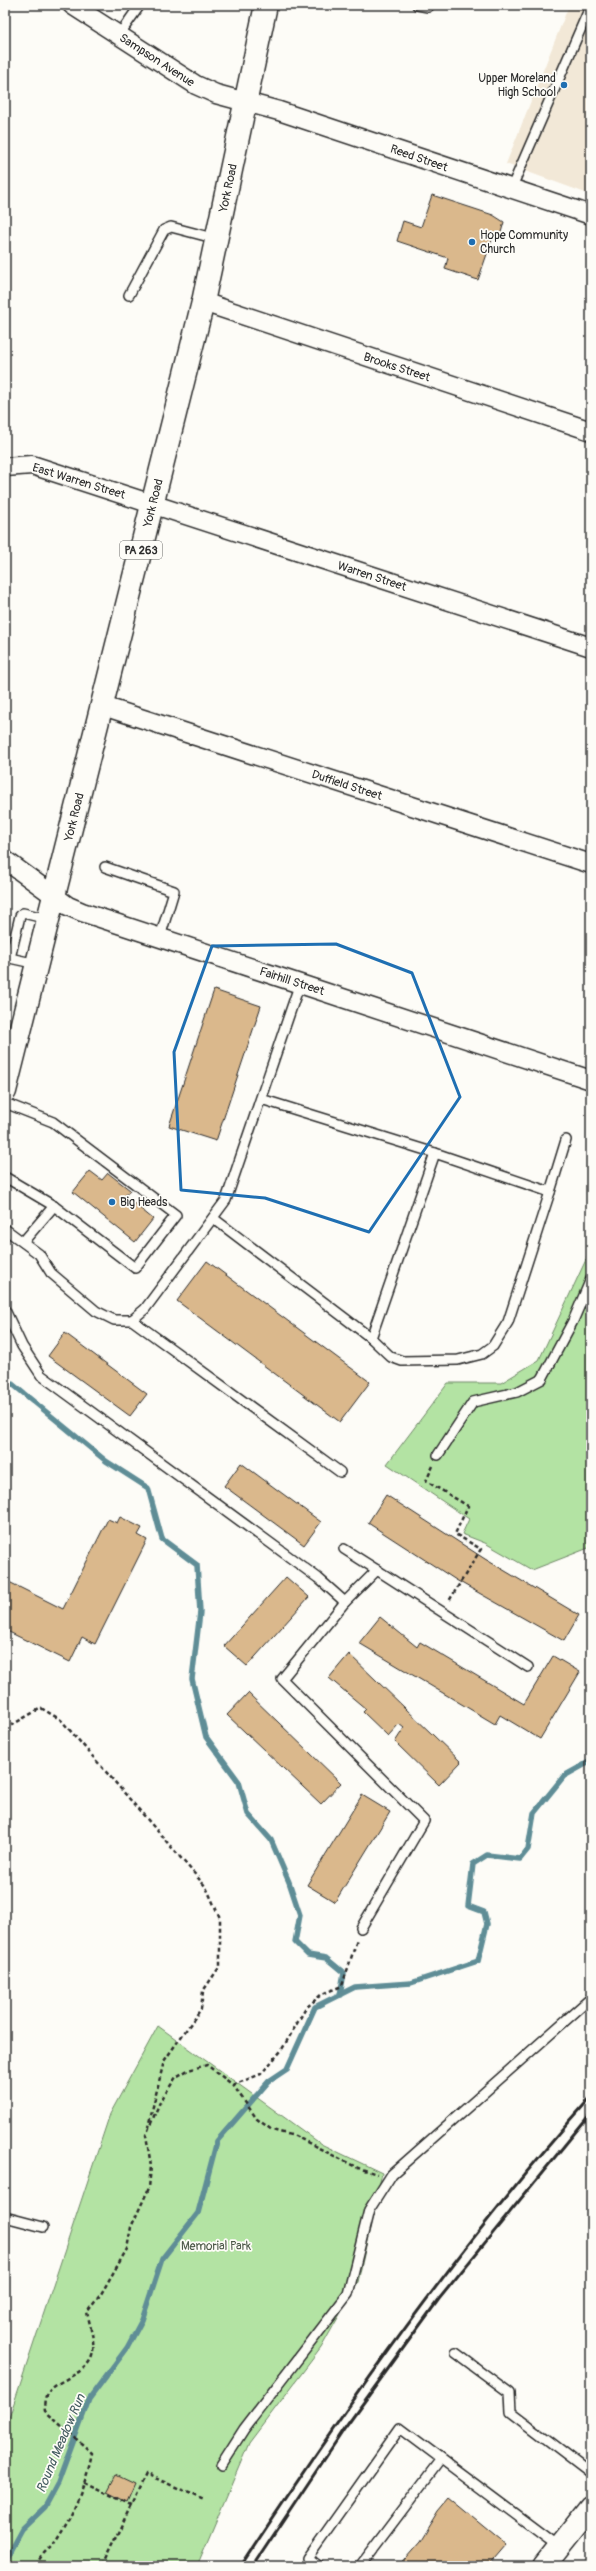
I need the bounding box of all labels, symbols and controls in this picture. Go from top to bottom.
street label: Sampson Avenue [116,30,197,90]
place label: Upper Moreland High School [478,71,556,100]
marker: Upper Moreland High School [559,80,569,90]
street label: Reed Street [388,142,450,175]
street label: York Road [216,162,241,215]
place label: Hope Community Church [480,228,568,257]
marker: Hope Community Church [467,237,477,247]
street label: Brooks Street [362,350,432,385]
street label: East Warren Street [31,460,127,503]
street label: York Road [140,477,167,530]
road number: PA 263 [120,541,162,559]
street label: Warren Street [335,558,408,595]
street label: Duffield Street [310,767,384,804]
street label: York Road [61,791,88,844]
street label: Fairhill Street [258,964,326,999]
place label: Big Heads [120,1195,168,1210]
marker: Big Heads [107,1197,117,1207]
park label: Memorial Park [181,2239,251,2254]
water label: Round Meadow Run [33,2391,89,2495]

